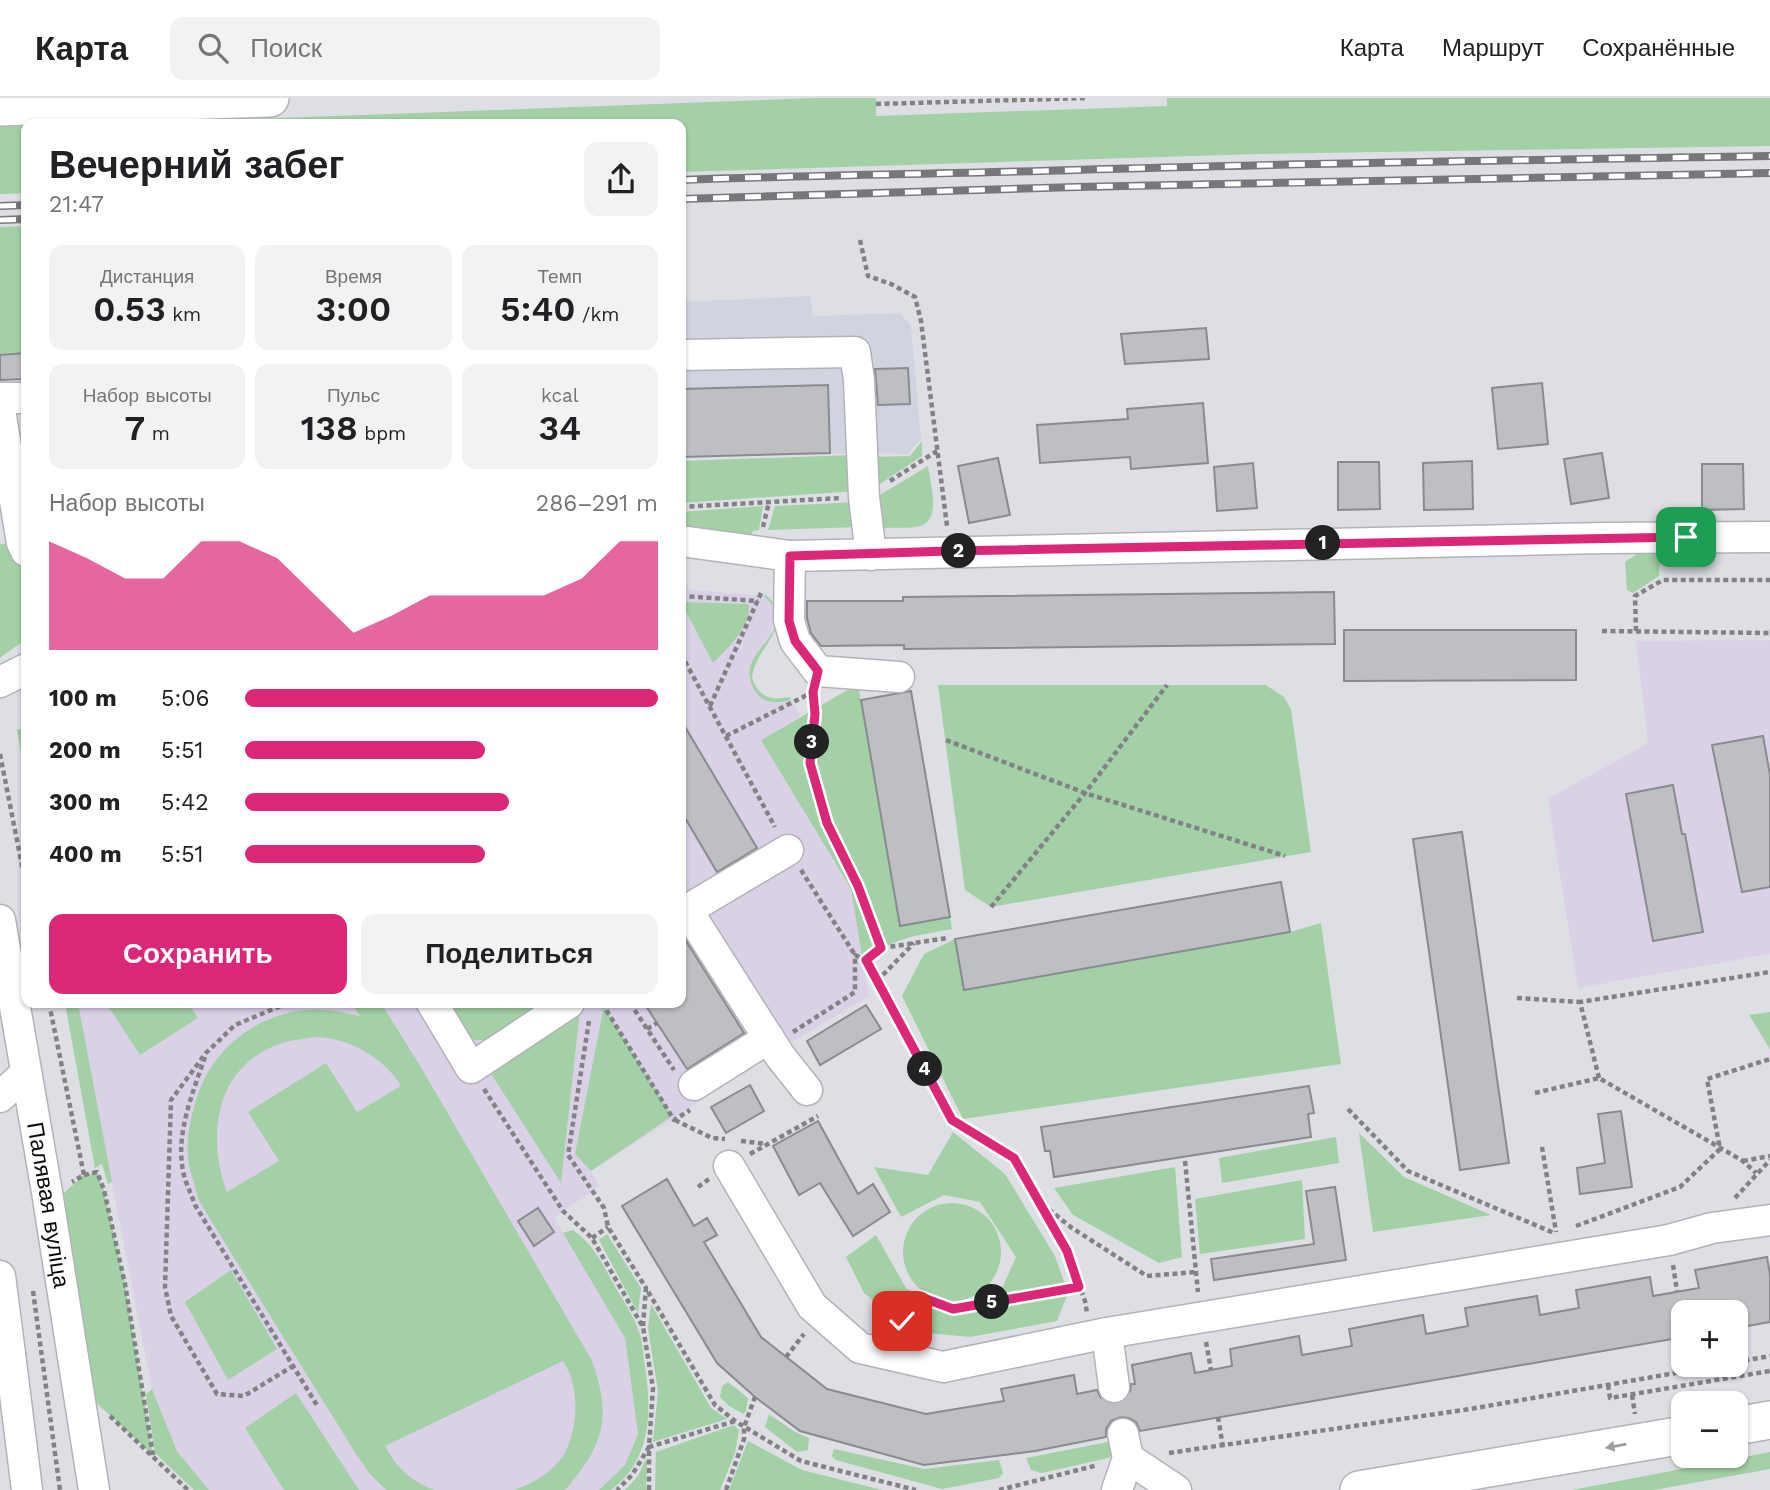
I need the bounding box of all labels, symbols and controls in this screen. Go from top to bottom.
search box [170,17,660,80]
text: Карта [35,29,128,68]
icon: search [194,29,232,67]
text: Поиск [250,33,322,63]
text: Карта [1340,34,1404,62]
text: Маршрут [1442,34,1544,62]
text: Сохранённые [1582,34,1735,62]
button: share [584,142,658,216]
text: Вечерний забег [49,143,344,187]
text: 21:47 [49,191,104,218]
text: Дистанция [100,265,194,288]
text: Время [325,265,382,288]
text: Темп [538,265,582,288]
text: 0.53 [93,288,166,330]
text: 3:00 [316,288,391,330]
text: 5:40 [500,288,576,330]
text: km [166,303,201,326]
text: /km [576,303,619,326]
text: Набор высоты [83,384,212,407]
text: Пульс [327,384,380,407]
text: kcal [541,384,579,407]
text: 7 [125,407,145,449]
text: 138 [301,407,358,449]
text: 34 [538,407,581,449]
text: m [145,422,170,445]
text: bpm [358,422,406,445]
text: Набор высоты [49,490,205,517]
text: 286–291 m [536,490,658,517]
pin [1656,507,1716,567]
icon: arrive [1667,518,1705,556]
pin: 1 [1306,526,1340,560]
text: 1 [1318,531,1327,554]
pin: 2 [942,533,976,568]
text: 2 [953,539,964,562]
text: 100 m [49,685,117,712]
text: 5:06 [161,685,209,712]
pin: 3 [794,724,830,760]
text: 3 [806,730,817,753]
text: 200 m [49,737,121,764]
text: 5:51 [161,737,204,764]
text: 300 m [49,789,120,816]
text: 5:42 [161,789,209,816]
text: 400 m [49,841,122,868]
text: 5:51 [161,841,204,868]
button: Сохранить [49,914,347,994]
button: Поделиться [361,914,658,994]
pin: 4 [908,1052,942,1086]
text: 4 [918,1057,931,1080]
street label: Палявая вуліца [21,1120,75,1290]
pin: 5 [974,1284,1010,1320]
text: 5 [986,1290,997,1313]
pin [872,1291,932,1351]
map controls [1671,1300,1748,1468]
button: + [1671,1300,1748,1377]
icon: check [883,1302,921,1340]
button: − [1671,1391,1748,1468]
one-way arrow [1605,1441,1627,1452]

